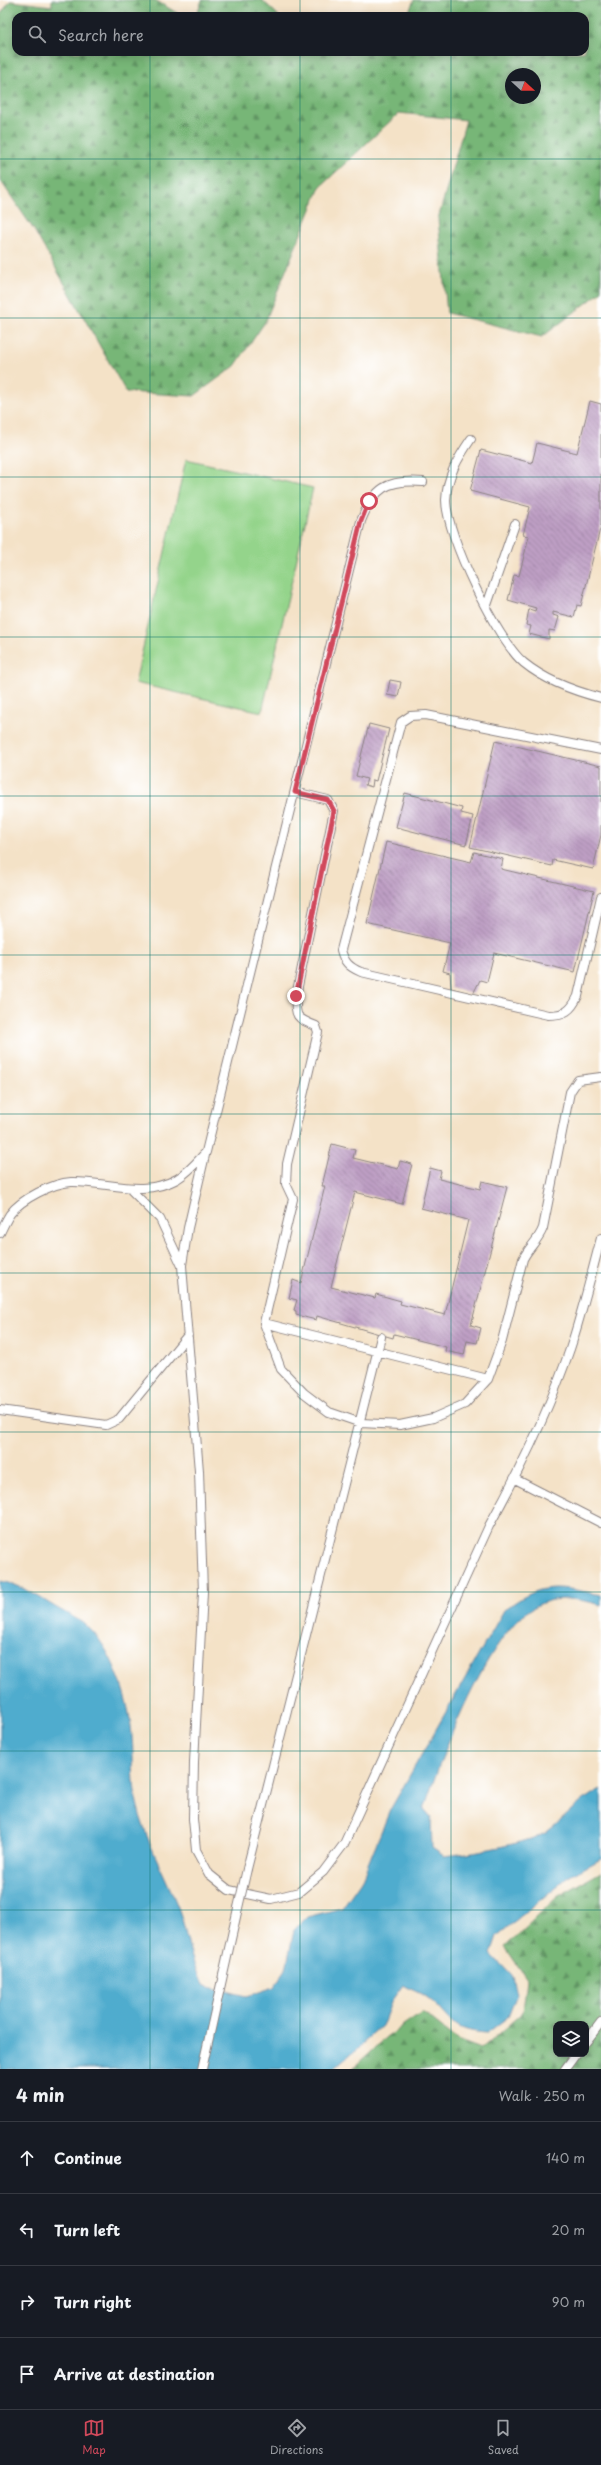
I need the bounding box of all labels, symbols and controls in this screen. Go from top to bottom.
search box [12,12,589,56]
icon: search [26,23,48,45]
text: Search here [58,23,144,46]
north arrow [505,68,541,104]
route start [360,492,378,510]
route end [287,987,305,1005]
map controls [553,2021,589,2057]
button: layers [553,2021,589,2057]
text: 4 min [16,2082,64,2108]
text: Walk · 250 m [499,2086,585,2105]
text: Continue [54,2146,122,2169]
icon: ahead [16,2147,38,2169]
text: 140 m [546,2148,585,2167]
text: Turn left [54,2218,120,2241]
icon: left [16,2219,38,2241]
text: 20 m [551,2220,585,2239]
text: Turn right [54,2290,131,2313]
icon: right [16,2291,38,2313]
text: 90 m [552,2292,585,2311]
text: Arrive at destination [54,2362,215,2385]
icon: arrive [16,2363,38,2385]
tab: Map [82,2417,106,2458]
tab: Directions [270,2417,323,2458]
tab: Saved [488,2417,519,2458]

